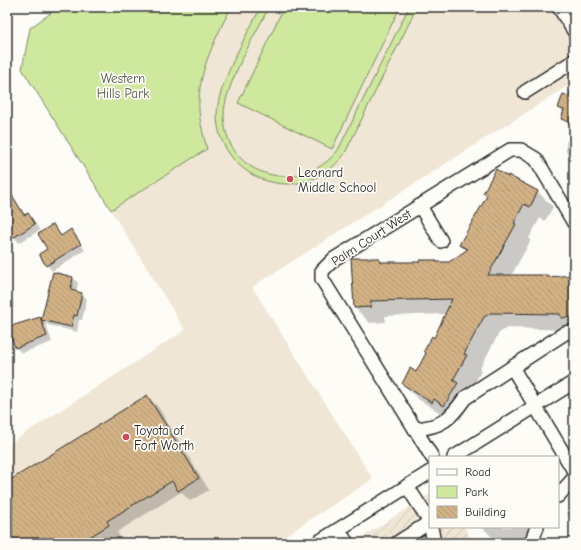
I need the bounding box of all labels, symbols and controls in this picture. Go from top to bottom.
park label: Western Hills Park [97,71,150,101]
place label: Leonard Middle School [298,165,376,195]
marker: Leonard Middle School [285,174,295,184]
street label: Palm Court West [329,205,415,269]
place label: Toyota of Fort Worth [134,423,194,453]
marker: Toyota of Fort Worth [121,432,131,442]
legend [429,456,559,528]
text: Road [465,465,491,479]
text: Park [465,485,488,499]
text: Building [465,505,506,519]

